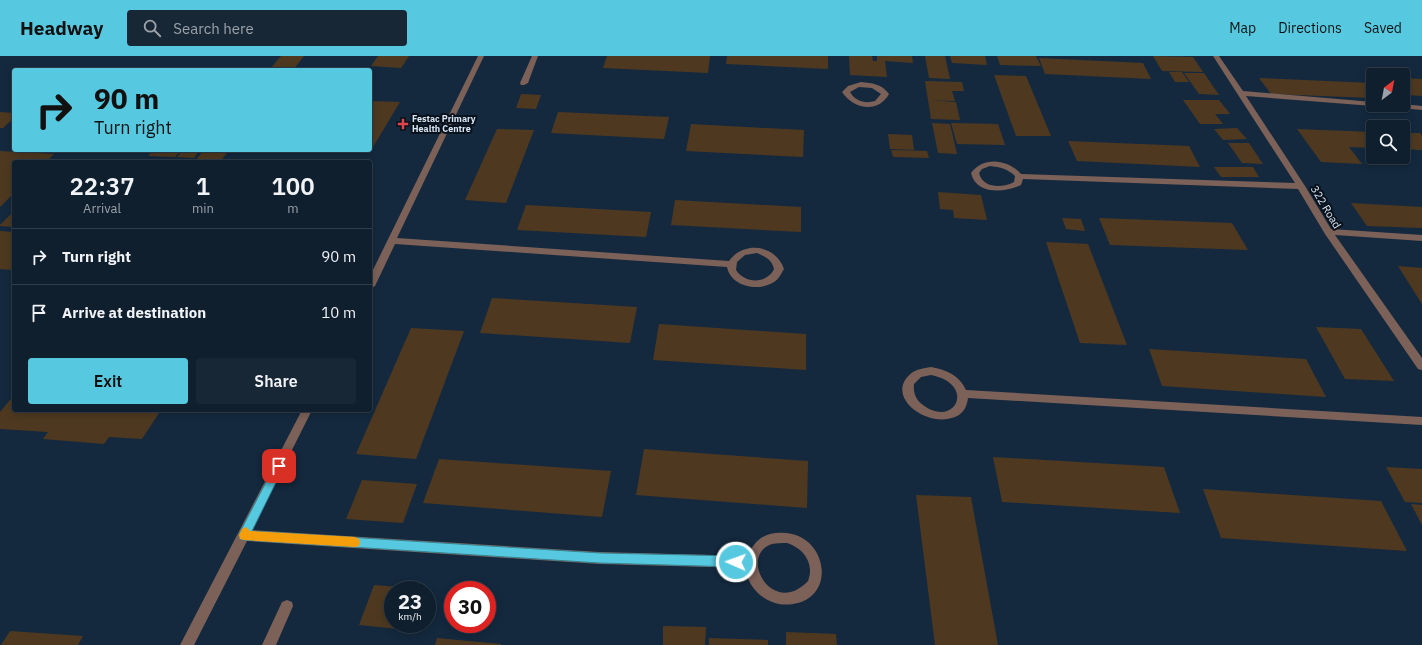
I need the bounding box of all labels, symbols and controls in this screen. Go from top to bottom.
search box [127,10,407,46]
text: Headway [20,16,103,40]
icon: search [141,17,163,39]
text: Search here [173,19,254,38]
text: Map [1229,19,1256,37]
text: Directions [1278,19,1342,37]
text: Saved [1364,19,1402,37]
north arrow [1366,68,1410,112]
map controls [1366,68,1410,164]
text: 90 m [94,80,159,117]
icon: right [28,84,80,136]
place label: Festac Primary Health Centre [412,113,476,134]
text: Turn right [94,116,172,139]
marker: Festac Primary Health Centre [397,118,409,130]
button: search [1366,120,1410,164]
text: 22:37 [69,170,135,202]
text: 1 [196,170,210,202]
text: 100 [271,170,315,202]
street label: 322 Road [1308,183,1344,231]
text: Arrival [83,200,121,217]
text: min [192,200,214,217]
text: m [287,200,299,217]
icon: right [28,246,50,268]
text: Turn right [62,247,131,266]
text: 90 m [321,247,356,266]
icon: arrive [28,302,50,324]
text: Arrive at destination [62,303,206,322]
text: 10 m [321,303,356,322]
button: Exit [28,358,188,404]
button: Share [196,358,356,404]
pin [262,449,296,483]
icon: arrive [268,455,290,477]
position arrow [715,541,757,583]
speed limit sign: 30 [444,581,496,633]
text: 23 [398,588,422,615]
text: km/h [398,610,422,623]

